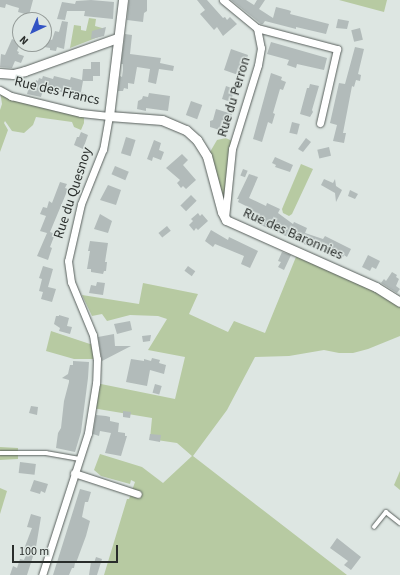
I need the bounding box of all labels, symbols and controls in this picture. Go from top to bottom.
north arrow [12,12,52,52]
text: N [16,32,32,48]
street label: Rue du Perron [214,55,254,139]
street label: Rue des Francs [13,73,101,109]
street label: Rue du Quesnoy [50,145,96,241]
street label: Rue des Baronnies [240,204,346,264]
scale bar [14,537,120,563]
text: 100 m [19,543,49,560]

